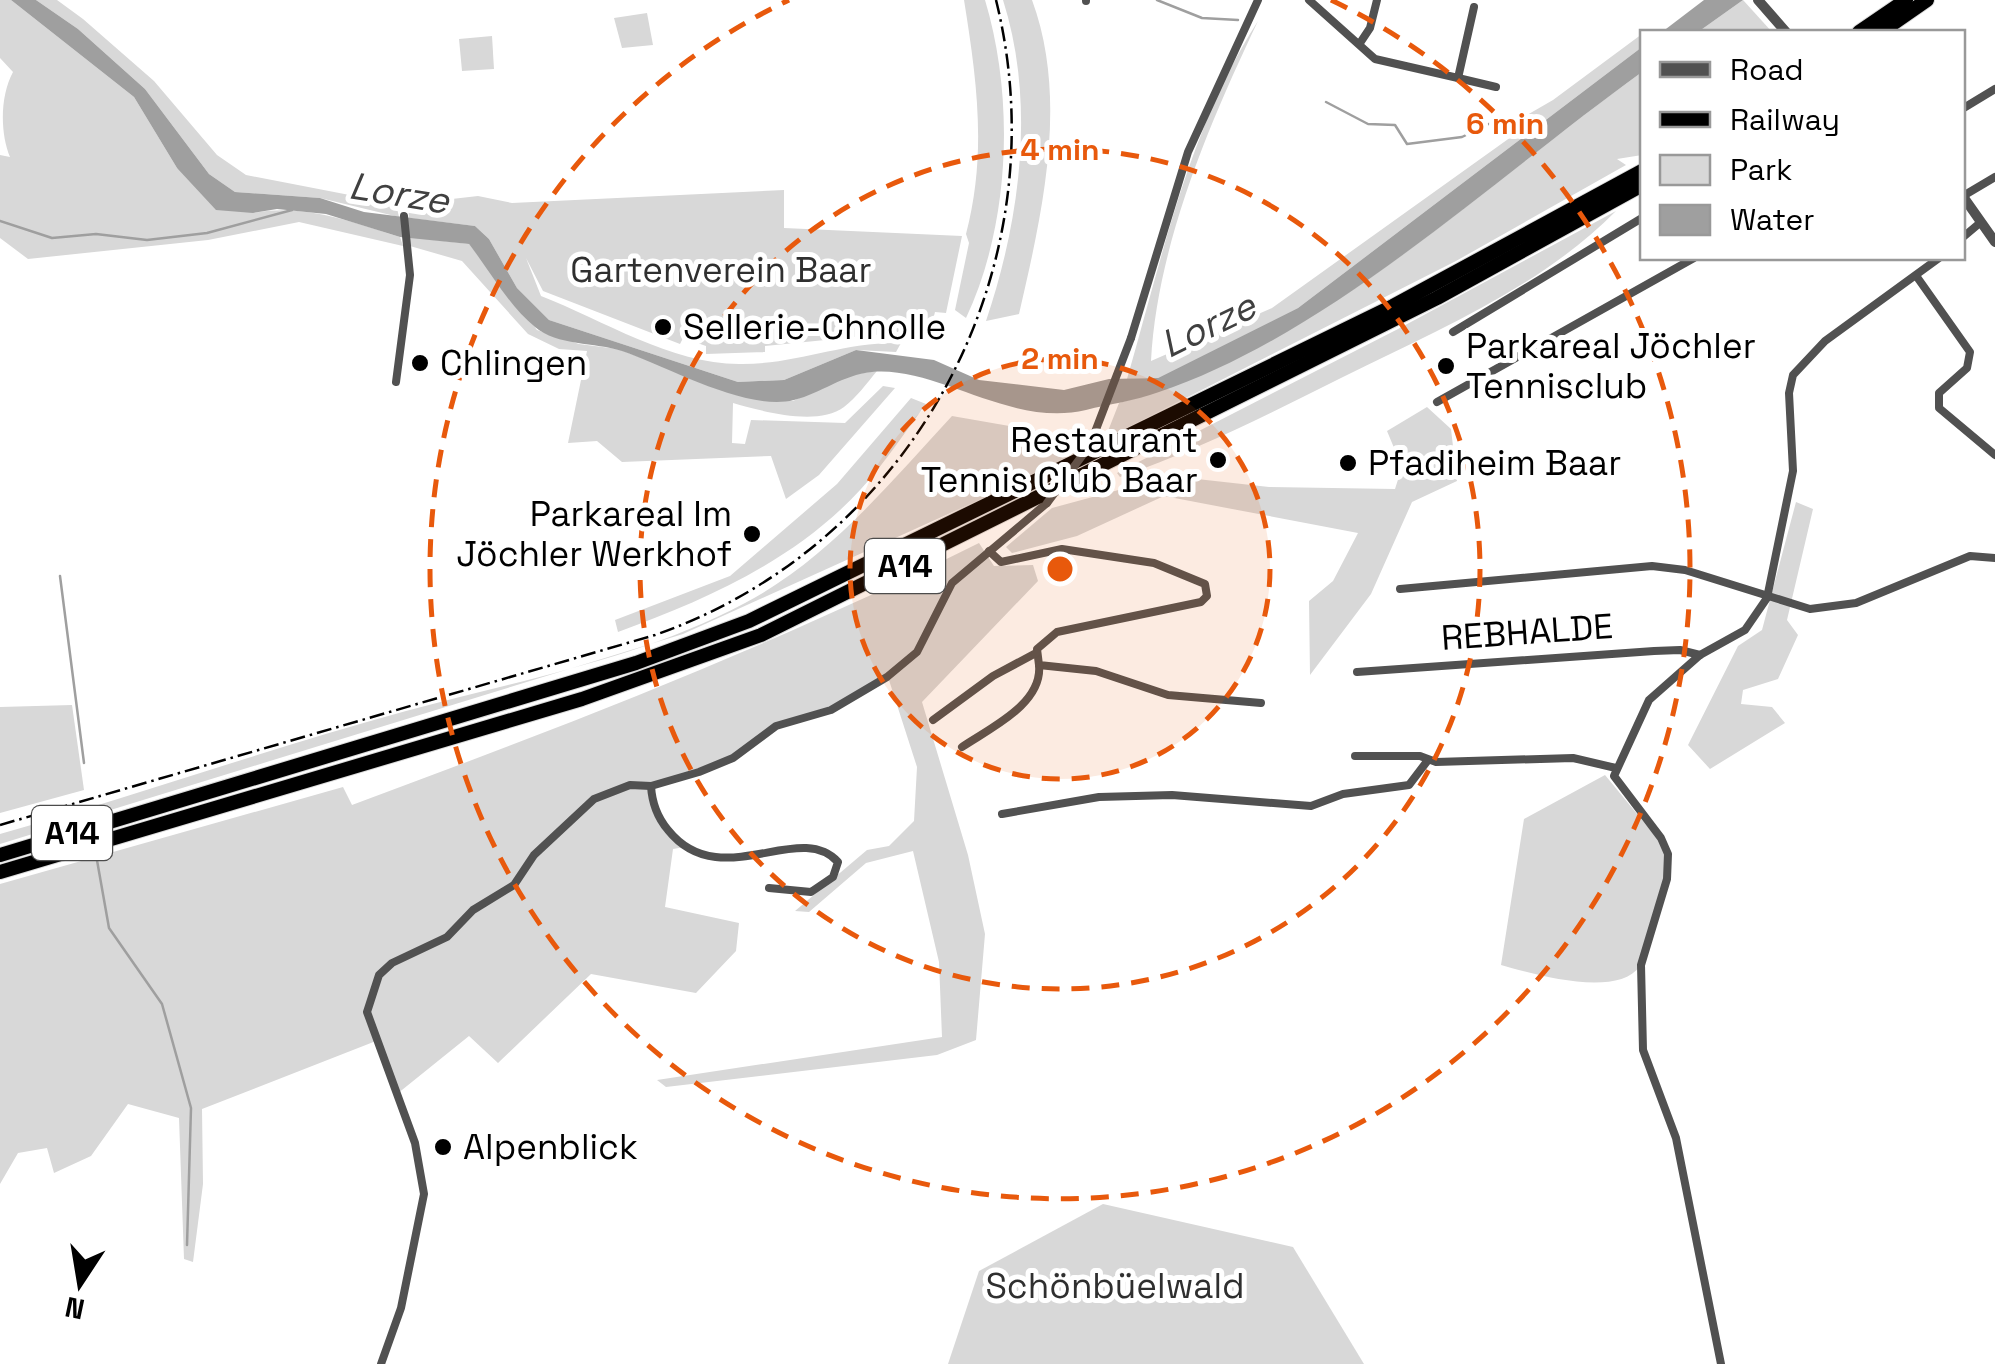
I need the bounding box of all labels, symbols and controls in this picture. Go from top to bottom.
legend [1640,30,1965,260]
text: Road [1730,50,1804,89]
text: Railway [1730,100,1840,139]
text: 6 min [1466,104,1544,143]
text: 4 min [1021,130,1099,169]
text: Park [1730,150,1792,189]
water label: Lorze [346,161,454,225]
text: Water [1730,200,1815,239]
park label: Gartenverein Baar [570,248,872,292]
water label: Lorze [1153,281,1265,368]
place label: Sellerie-Chnolle [683,305,946,349]
marker: Sellerie-Chnolle [652,316,674,338]
place label: Parkareal Jöchler Tennisclub [1466,324,1756,408]
text: 2 min [1021,339,1099,378]
place label: Chlingen [440,341,587,385]
marker: Chlingen [409,352,431,374]
marker: Parkareal Jöchler Tennisclub [1435,355,1457,377]
place label: Restaurant Tennis Club Baar [921,418,1198,502]
place label: Pfadiheim Baar [1368,441,1621,485]
marker: Restaurant Tennis Club Baar [1207,449,1229,471]
marker: Pfadiheim Baar [1337,452,1359,474]
place label: Parkareal Im Jöchler Werkhof [456,492,732,576]
marker: Parkareal Im Jöchler Werkhof [741,523,763,545]
road number: A14 [865,539,945,593]
centre of rings [1042,551,1078,587]
street label: REBHALDE [1440,604,1614,660]
road number: A14 [32,806,112,860]
place label: Alpenblick [463,1125,638,1169]
marker: Alpenblick [432,1136,454,1158]
north arrow [30,1234,130,1334]
park label: Schönbüelwald [985,1264,1245,1308]
text: N [62,1289,88,1328]

